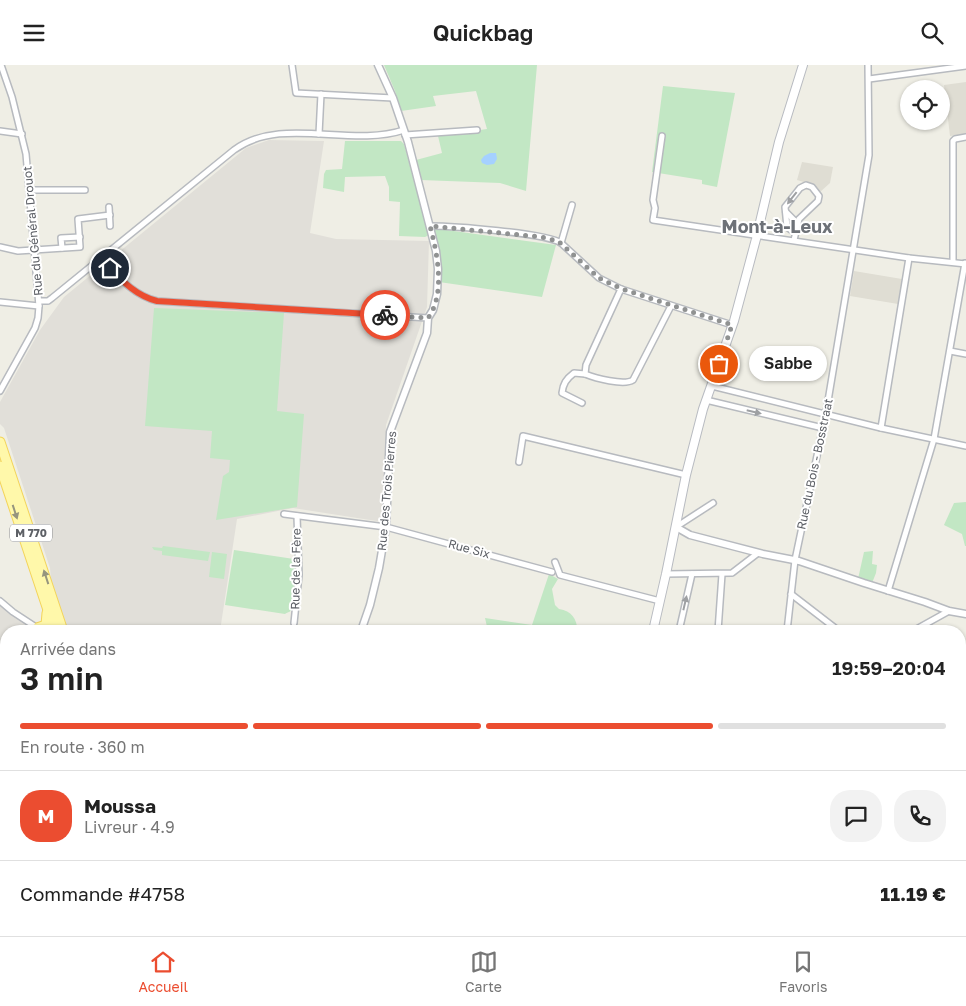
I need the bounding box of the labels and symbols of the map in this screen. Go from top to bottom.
street label: Rue du Général Drouot [19,165,46,297]
one-way arrow [787,191,797,205]
district label: Mont-à-Leux [722,215,833,237]
pin [89,247,131,289]
courier [360,290,410,340]
pin [698,343,740,385]
callout: Sabbe [749,347,826,381]
street label: Rue du Bois - Bosstraat [793,397,836,531]
one-way arrow [746,408,761,416]
street label: Rue des Trois Pierres [374,430,399,551]
one-way arrow [12,505,20,520]
road number: M 770 [10,524,52,541]
street label: Rue de la Fère [287,528,304,610]
street label: Rue Six [447,536,492,561]
one-way arrow [41,570,49,585]
one-way arrow [681,595,689,610]

